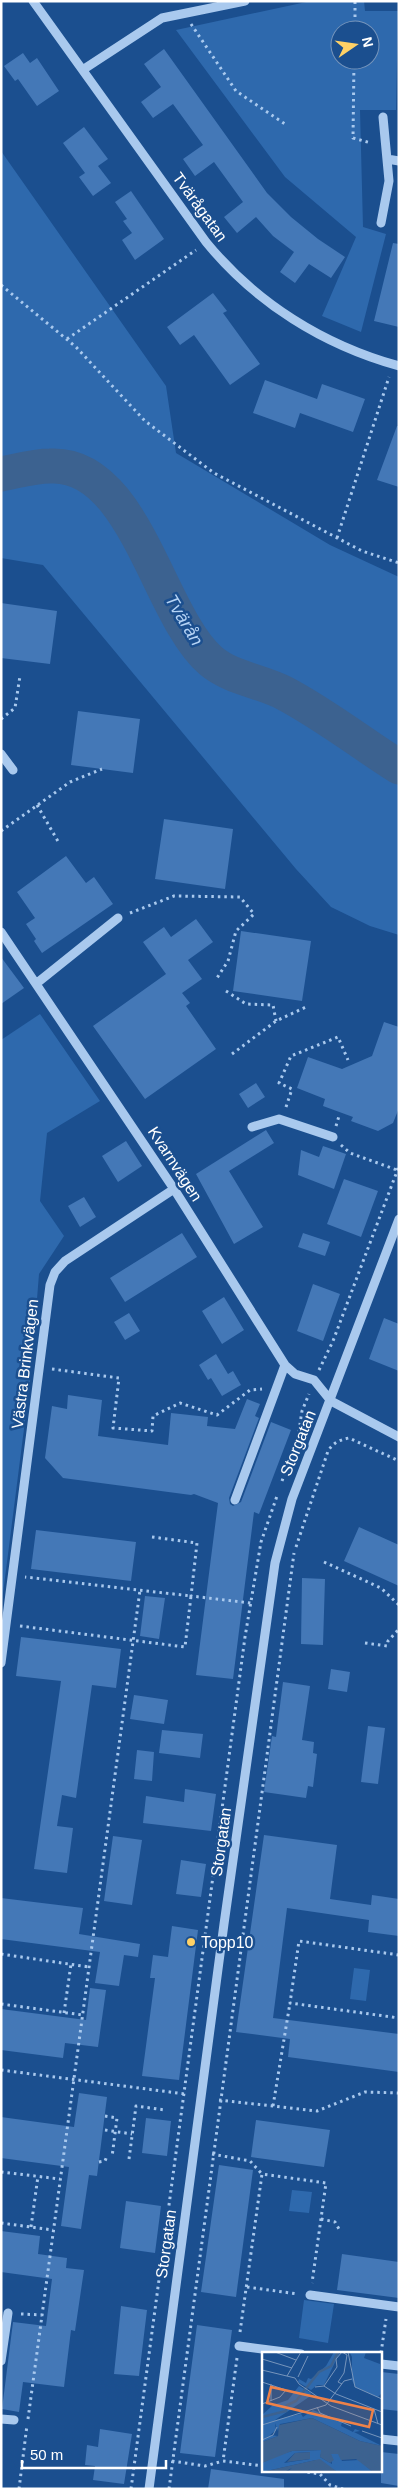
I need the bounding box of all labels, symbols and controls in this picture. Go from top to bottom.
north arrow [330,20,380,70]
text: N [359,35,377,49]
street label: Tvärågatan [169,169,231,245]
water label: Tvärån [161,591,207,649]
street label: Kvarnvägen [145,1124,205,1204]
street label: Västra Brinkvägen [9,1298,41,1430]
street label: Storgatan [277,1408,319,1478]
street label: Storgatan [208,1806,234,1878]
place label: Topp10 [201,1934,254,1951]
marker: Topp10 [185,1936,197,1948]
street label: Storgatan [153,2208,179,2280]
inset map [262,2352,382,2472]
scale bar [22,2438,166,2470]
text: 50 m [30,2446,63,2463]

